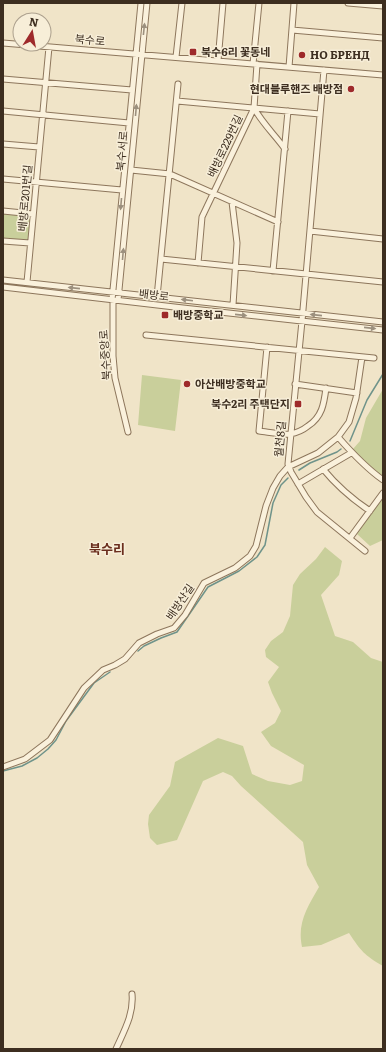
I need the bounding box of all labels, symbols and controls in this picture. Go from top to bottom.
north arrow [12,12,52,52]
text: N [28,12,40,30]
one-way arrow [141,23,148,35]
street label: 북수로 [74,30,106,48]
place label: 북수6리 꽃동네 [201,43,270,59]
place label: НО БРЕНД [310,46,370,62]
marker: 북수6리 꽃동네 [188,47,198,57]
marker: НО БРЕНД [297,50,307,60]
place label: 현대블루핸즈 배방점 [250,80,343,96]
marker: 현대블루핸즈 배방점 [346,84,356,94]
one-way arrow [133,104,140,116]
street label: 배방로229번길 [203,112,246,180]
street label: 북수서로 [111,130,131,172]
street label: 배방로201번길 [13,164,35,232]
one-way arrow [118,198,124,210]
one-way arrow [119,248,126,260]
one-way arrow [68,284,80,291]
street label: 배방로 [138,284,170,304]
one-way arrow [181,297,193,303]
place label: 배방중학교 [173,306,224,322]
marker: 배방중학교 [160,310,170,320]
one-way arrow [235,311,247,318]
one-way arrow [310,312,322,318]
one-way arrow [364,325,376,331]
street label: 북수중앙로 [94,329,114,381]
place label: 아산배방중학교 [195,375,266,391]
marker: 아산배방중학교 [182,379,192,389]
place label: 북수2리 주택단지 [211,395,290,411]
marker: 북수2리 주택단지 [293,399,303,409]
street label: 월천8길 [269,420,289,458]
district label: 북수리 [89,539,125,558]
street label: 배방산길 [161,580,197,623]

